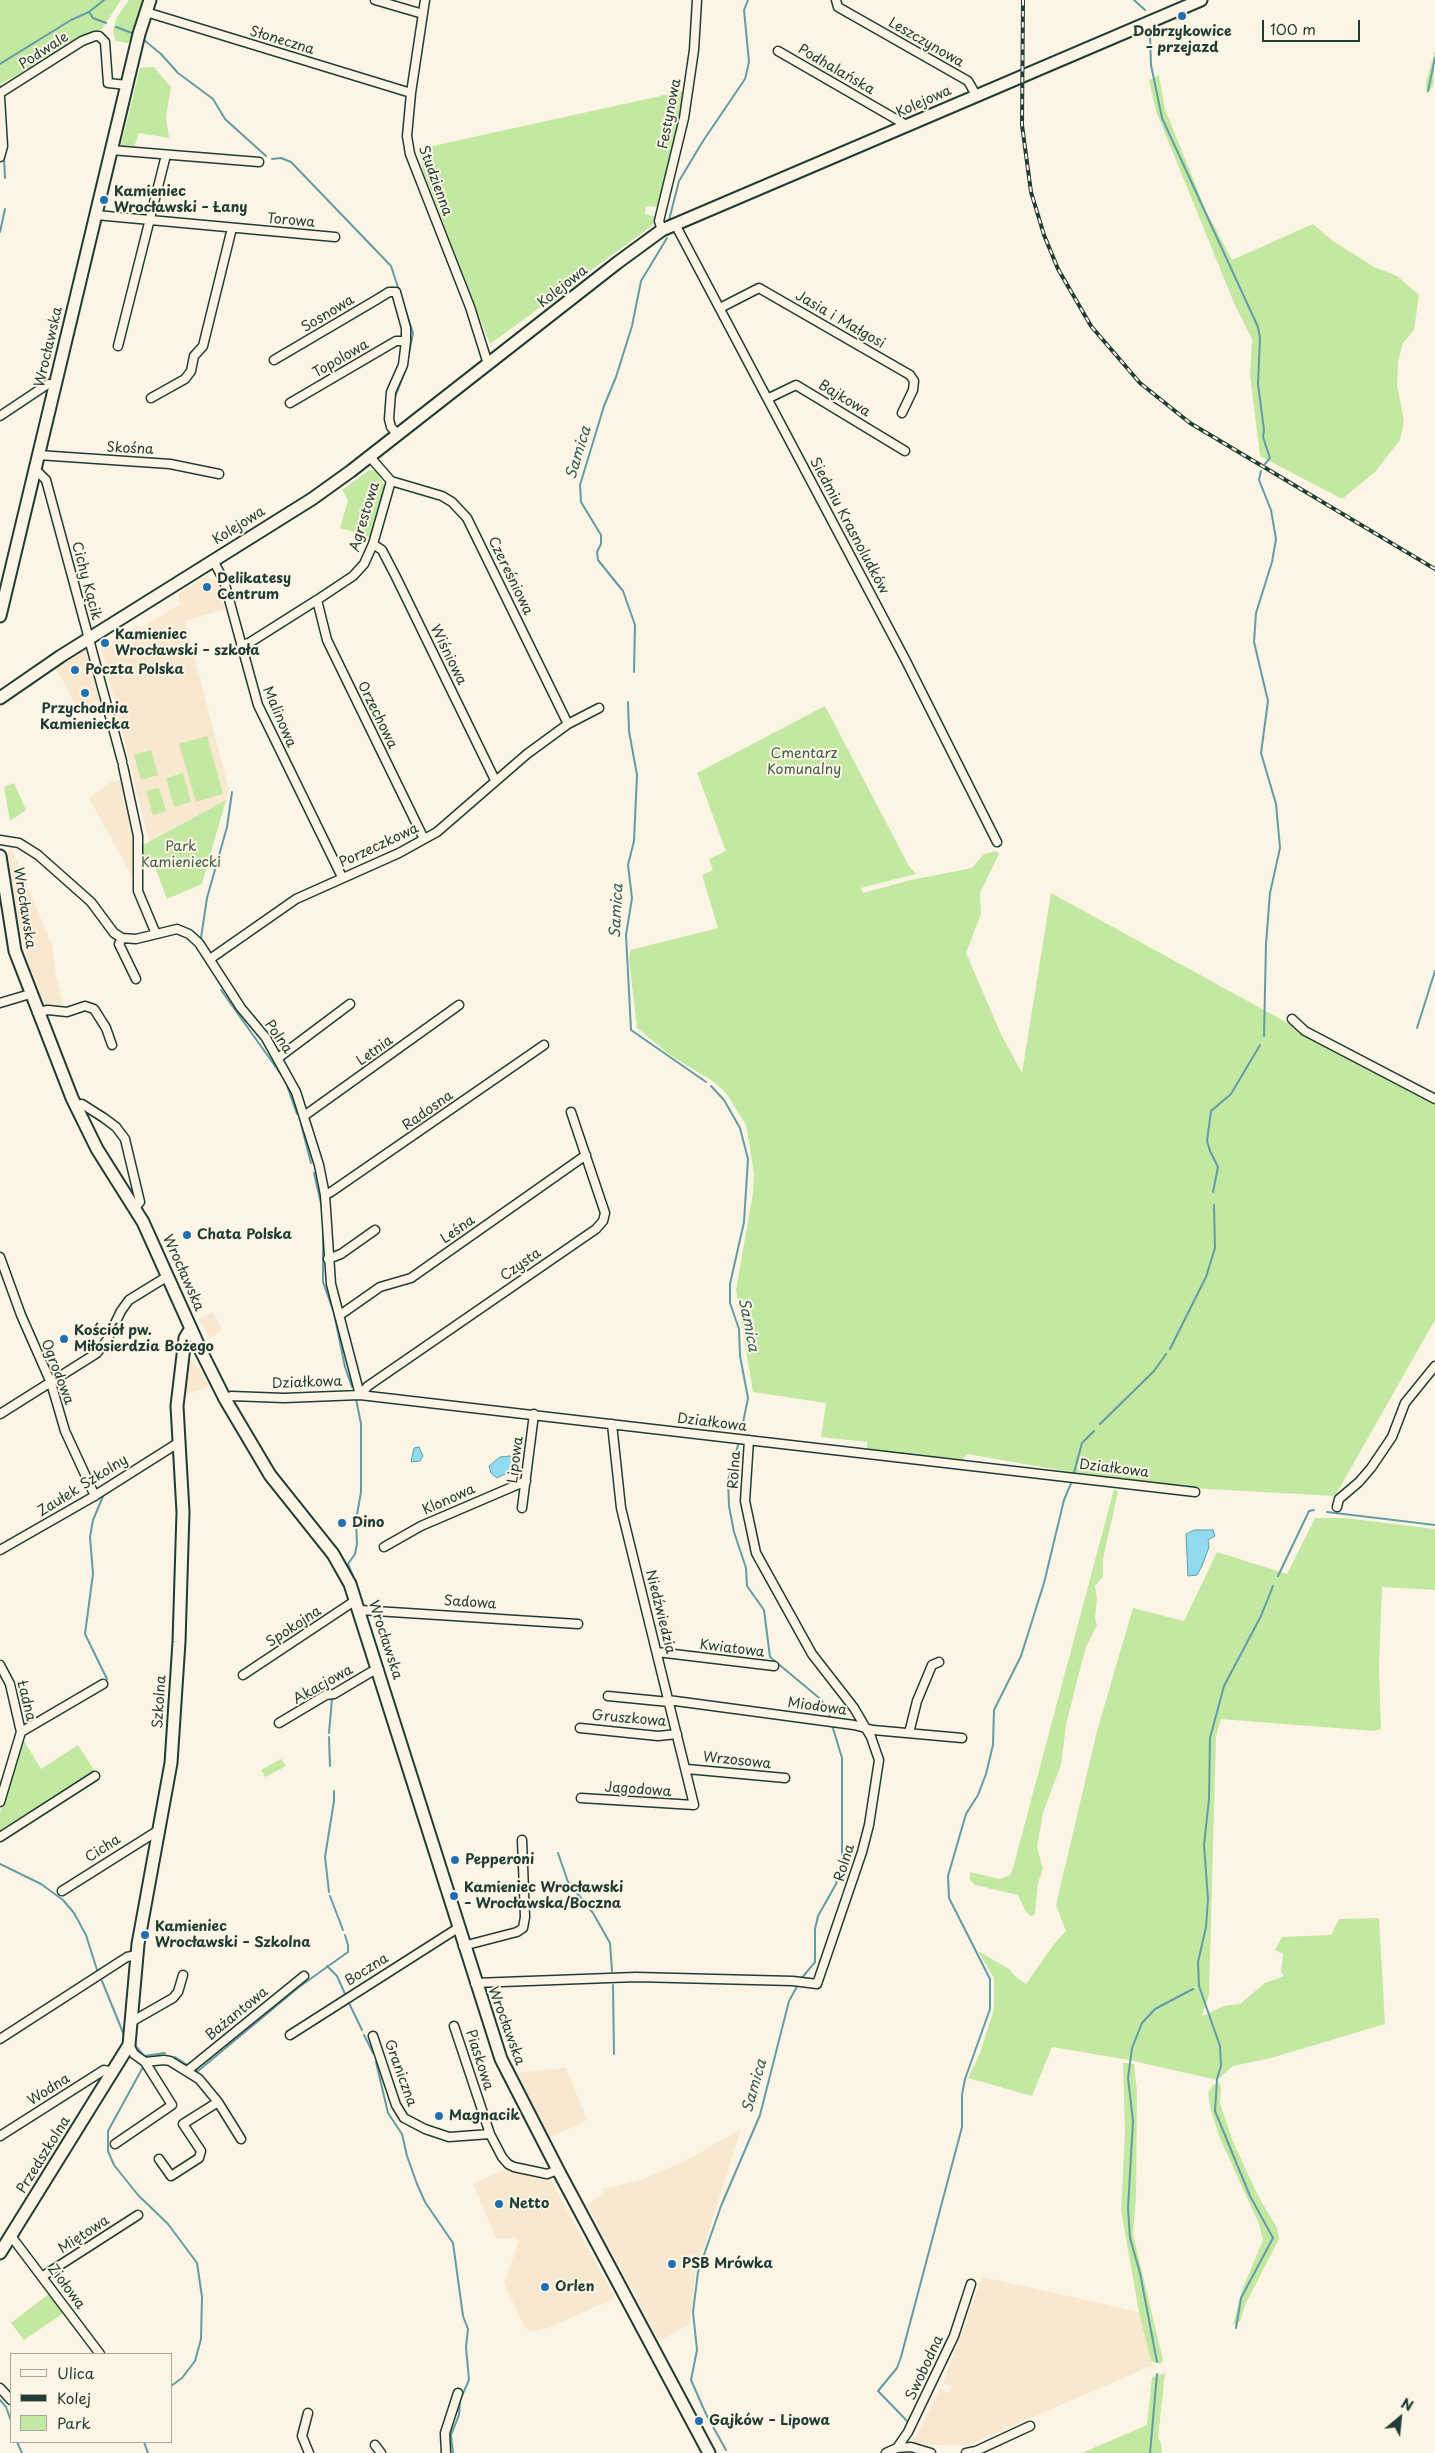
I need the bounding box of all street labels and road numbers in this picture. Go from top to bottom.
street label: Leszczynowa [885,15,967,71]
street label: Słoneczna [248,23,316,59]
street label: Podwale [16,29,72,73]
street label: Podhalańska [795,41,877,99]
street label: Festynowa [655,77,685,151]
street label: Kolejowa [894,82,954,122]
street label: Studzienna [415,144,455,218]
street label: Torowa [266,211,316,231]
street label: Kolejowa [535,262,591,312]
street label: Jasia i Małgosi [792,288,888,352]
street label: Sosnowa [299,292,357,336]
street label: Wrocławska [32,305,66,389]
street label: Topolowa [310,336,372,382]
street label: Bajkowa [815,377,873,421]
street label: Skośna [106,439,154,459]
street label: Siedmiu Krasnoludków [806,455,892,597]
street label: Agrestowa [346,480,384,554]
street label: Kolejowa [210,503,268,549]
street label: Czereśniowa [484,534,536,618]
street label: Cichy Kącik [67,540,105,622]
street label: Wiśniowa [426,622,470,688]
street label: Orzechowa [353,679,401,751]
street label: Malinowa [259,684,299,750]
street label: Porzeczkowa [337,820,421,872]
street label: Wrocławska [9,866,39,950]
street label: Polna [261,1017,295,1057]
street label: Letnia [354,1032,396,1070]
street label: Radosna [400,1088,456,1134]
street label: Leśna [438,1212,478,1248]
street label: Wrocławska [159,1232,207,1314]
street label: Czysta [497,1245,545,1285]
street label: Ogrodowa [37,1337,77,1407]
street label: Działkowa [272,1373,342,1393]
street label: Działkowa [676,1410,748,1436]
street label: Lipowa [505,1436,527,1484]
street label: Rolna [725,1450,745,1490]
street label: Zaułek Szkolny [35,1452,131,1520]
street label: Działkowa [1078,1456,1150,1482]
street label: Klonowa [420,1481,478,1519]
street label: Niedźwiedzia [641,1568,679,1656]
street label: Sadowa [443,1593,497,1613]
street label: Wrocławska [364,1598,406,1682]
street label: Spokojna [263,1603,325,1651]
street label: Kwiatowa [699,1637,765,1661]
street label: Akacjowa [290,1662,356,1708]
street label: Szkolna [150,1675,170,1729]
street label: Ładna [13,1679,39,1723]
street label: Miodowa [786,1695,848,1719]
street label: Gruszkowa [591,1707,667,1731]
street label: Wrzosowa [702,1749,772,1773]
street label: Jagodowa [604,1779,672,1801]
street label: Cicha [82,1831,124,1867]
street label: Rolna [831,1842,859,1884]
street label: Boczna [342,1950,392,1990]
street label: Bażantowa [202,1984,272,2044]
street label: Wrocławska [484,1985,528,2067]
street label: Piaskowa [461,2028,497,2092]
street label: Graniczna [380,2037,420,2109]
street label: Wodna [25,2071,73,2109]
street label: Przedszkolna [14,2113,74,2197]
street label: Miętowa [55,2212,113,2258]
street label: Ziołowa [44,2261,88,2313]
street label: Swobodna [903,2333,947,2403]

